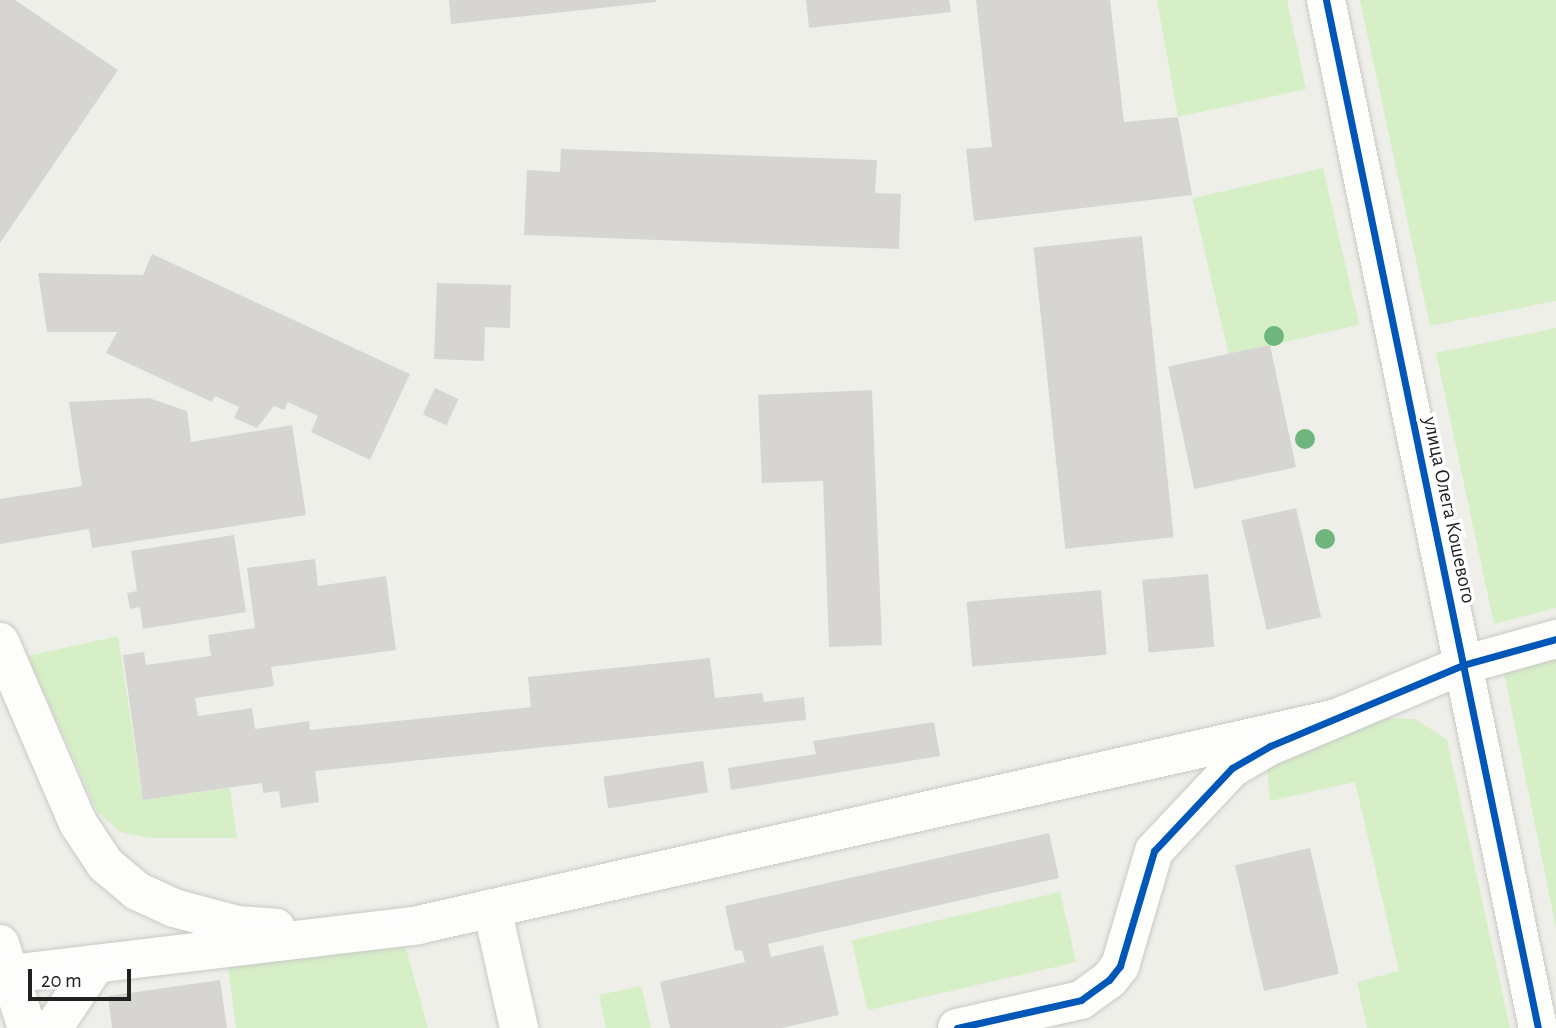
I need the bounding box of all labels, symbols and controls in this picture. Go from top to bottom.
street label: улица Олега Кошевого [1417,414,1481,606]
scale bar [32,954,135,998]
text: 20 m [41,970,82,991]

